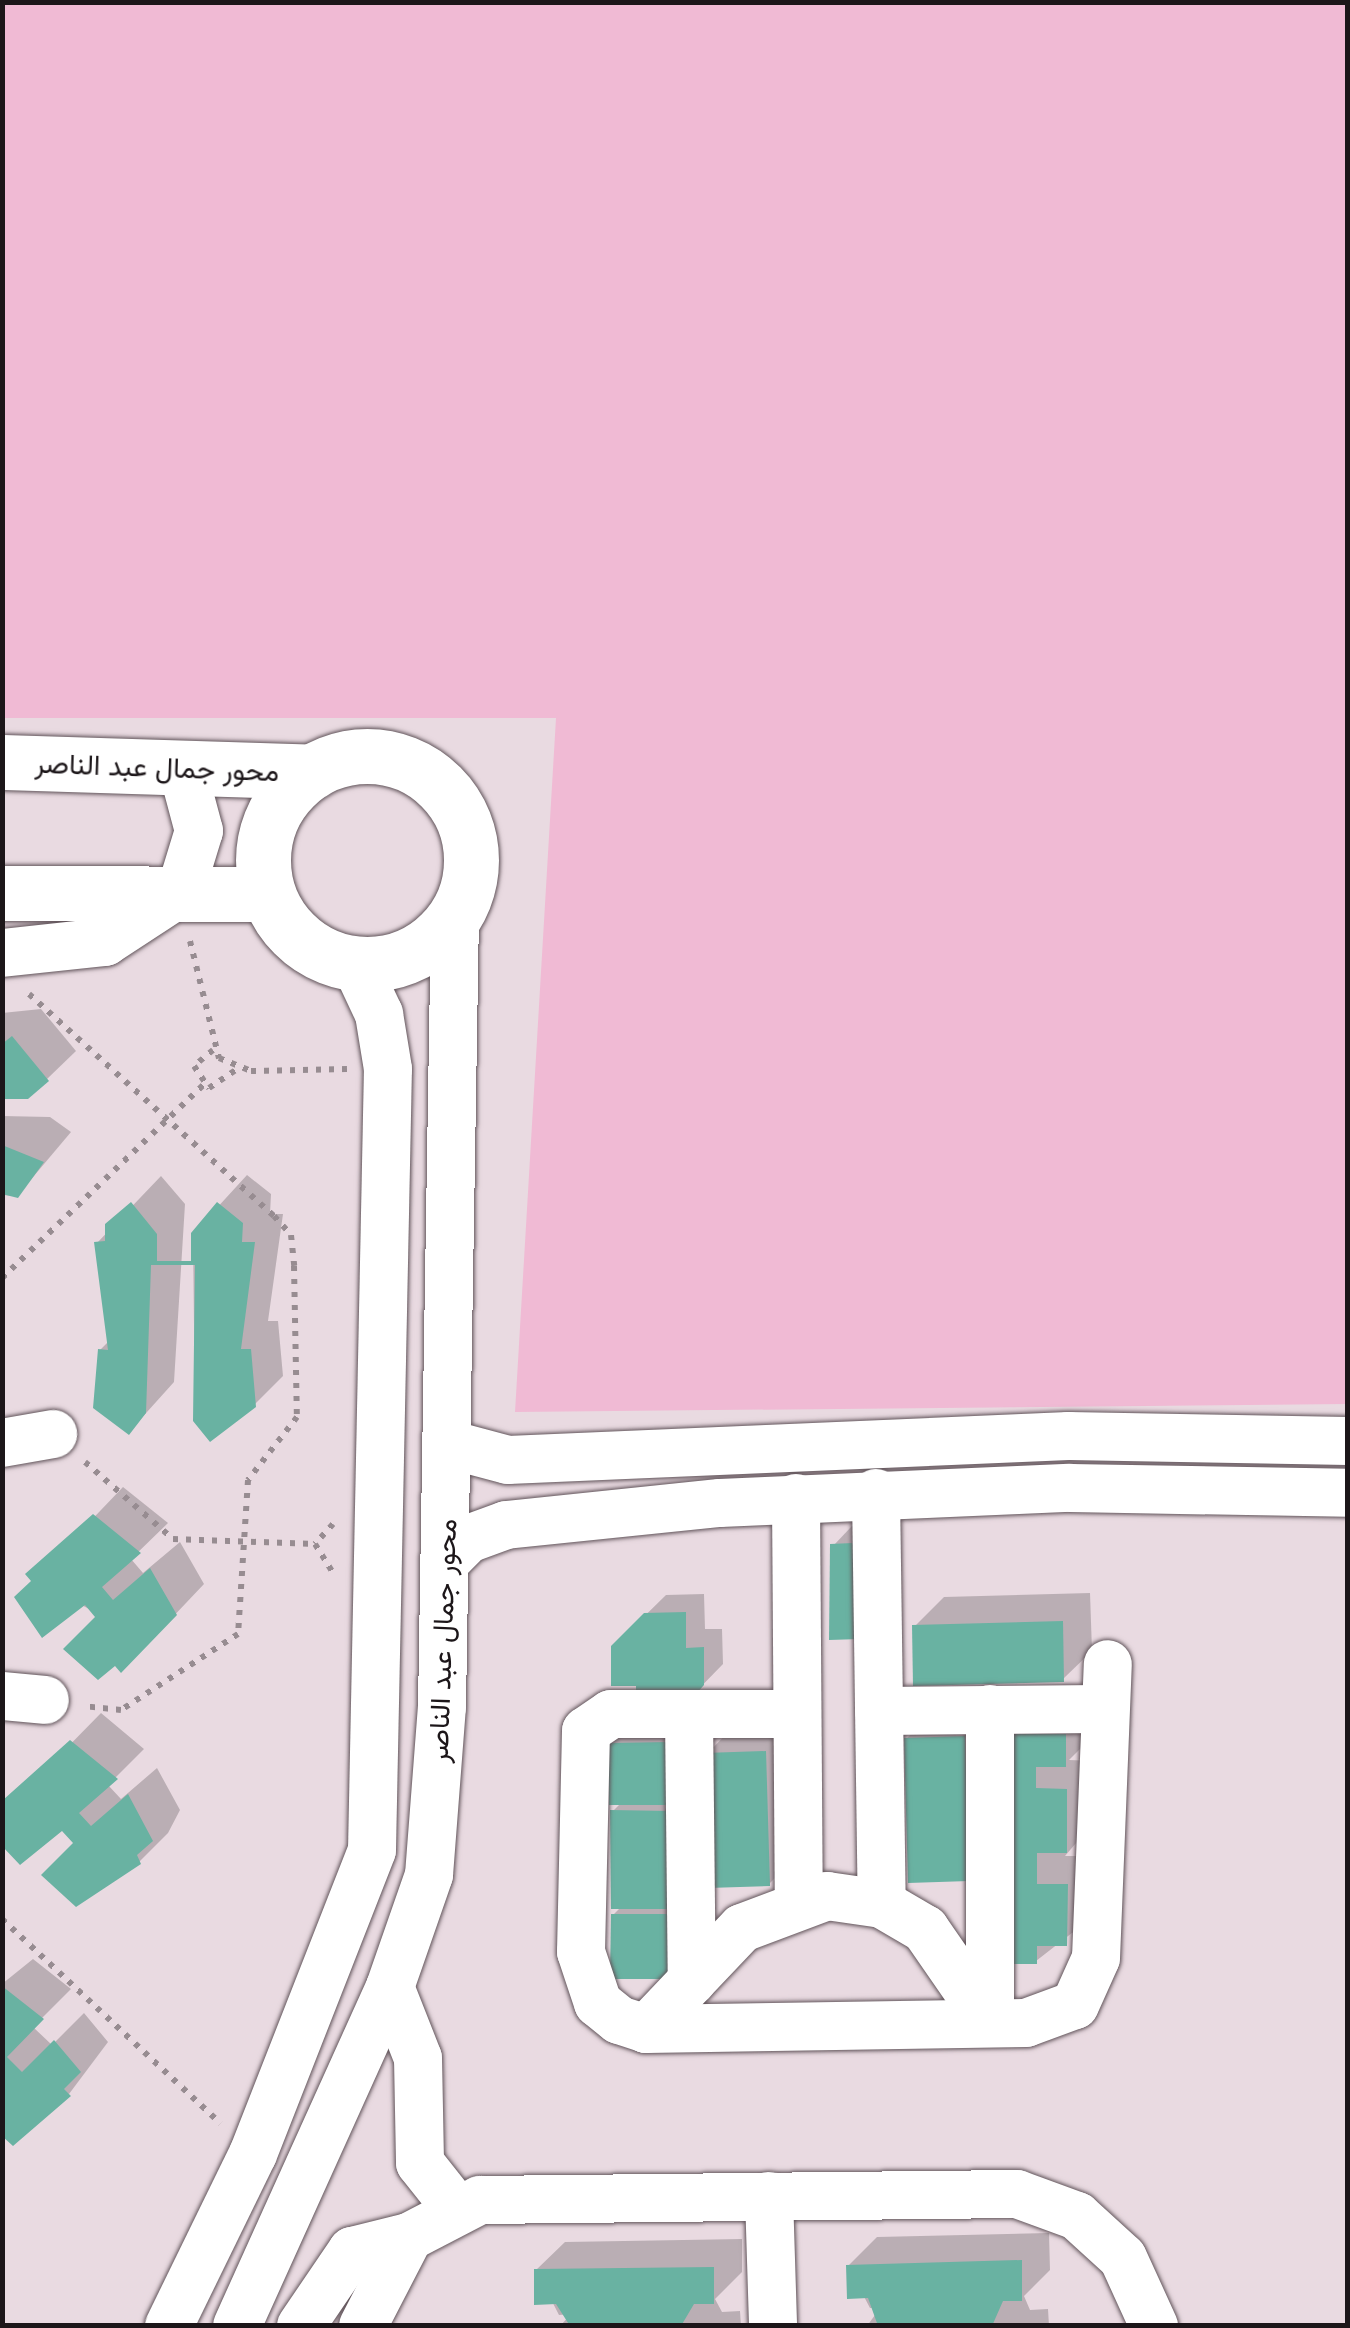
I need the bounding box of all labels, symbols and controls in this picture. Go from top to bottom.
street label: محور جمال عبد الناصر [34,746,280,788]
street label: محور جمال عبد الناصر [421,1518,463,1764]

